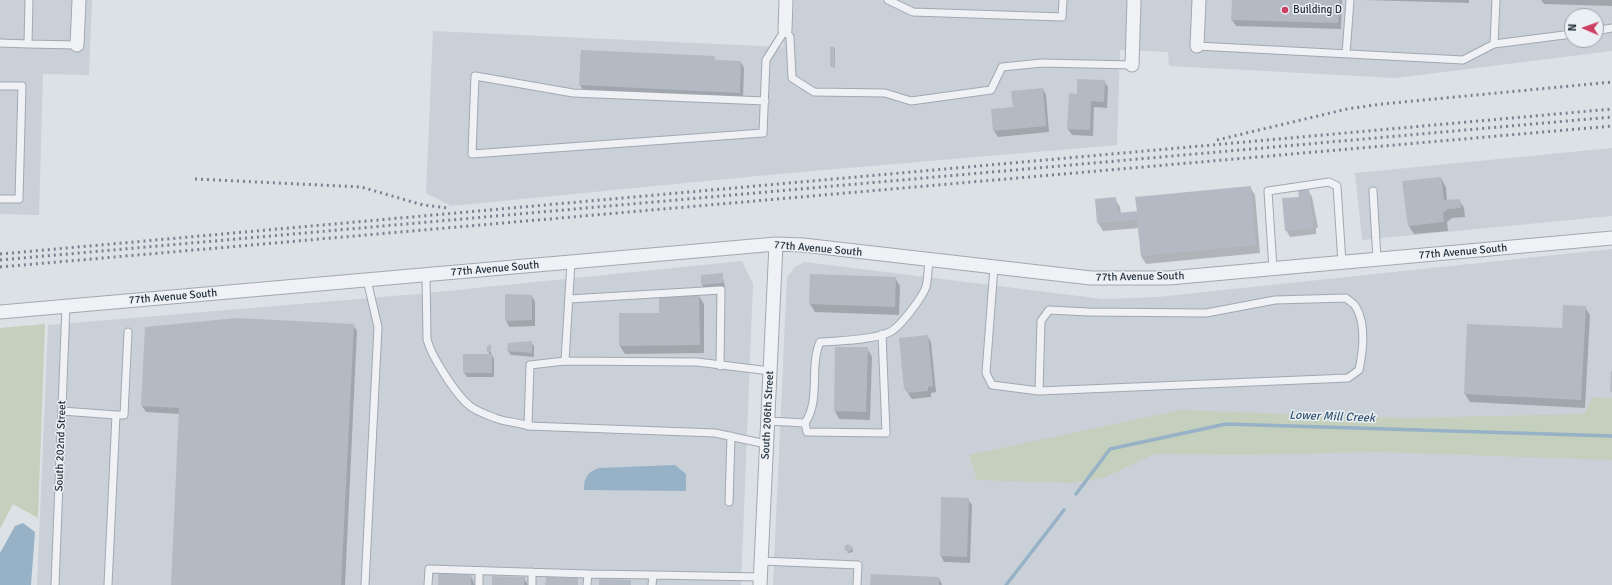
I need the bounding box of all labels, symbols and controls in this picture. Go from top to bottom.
place label: Building D [1293,3,1342,17]
marker: Building D [1280,5,1290,15]
north arrow [1564,8,1604,48]
text: N [1566,24,1579,32]
street label: 77th Avenue South [773,239,863,259]
street label: 77th Avenue South [1418,242,1508,262]
street label: 77th Avenue South [450,259,540,279]
street label: 77th Avenue South [1096,270,1184,284]
street label: 77th Avenue South [128,287,218,307]
street label: South 206th Street [759,370,777,460]
street label: South 202nd Street [53,400,69,492]
water label: Lower Mill Creek [1289,408,1375,426]

